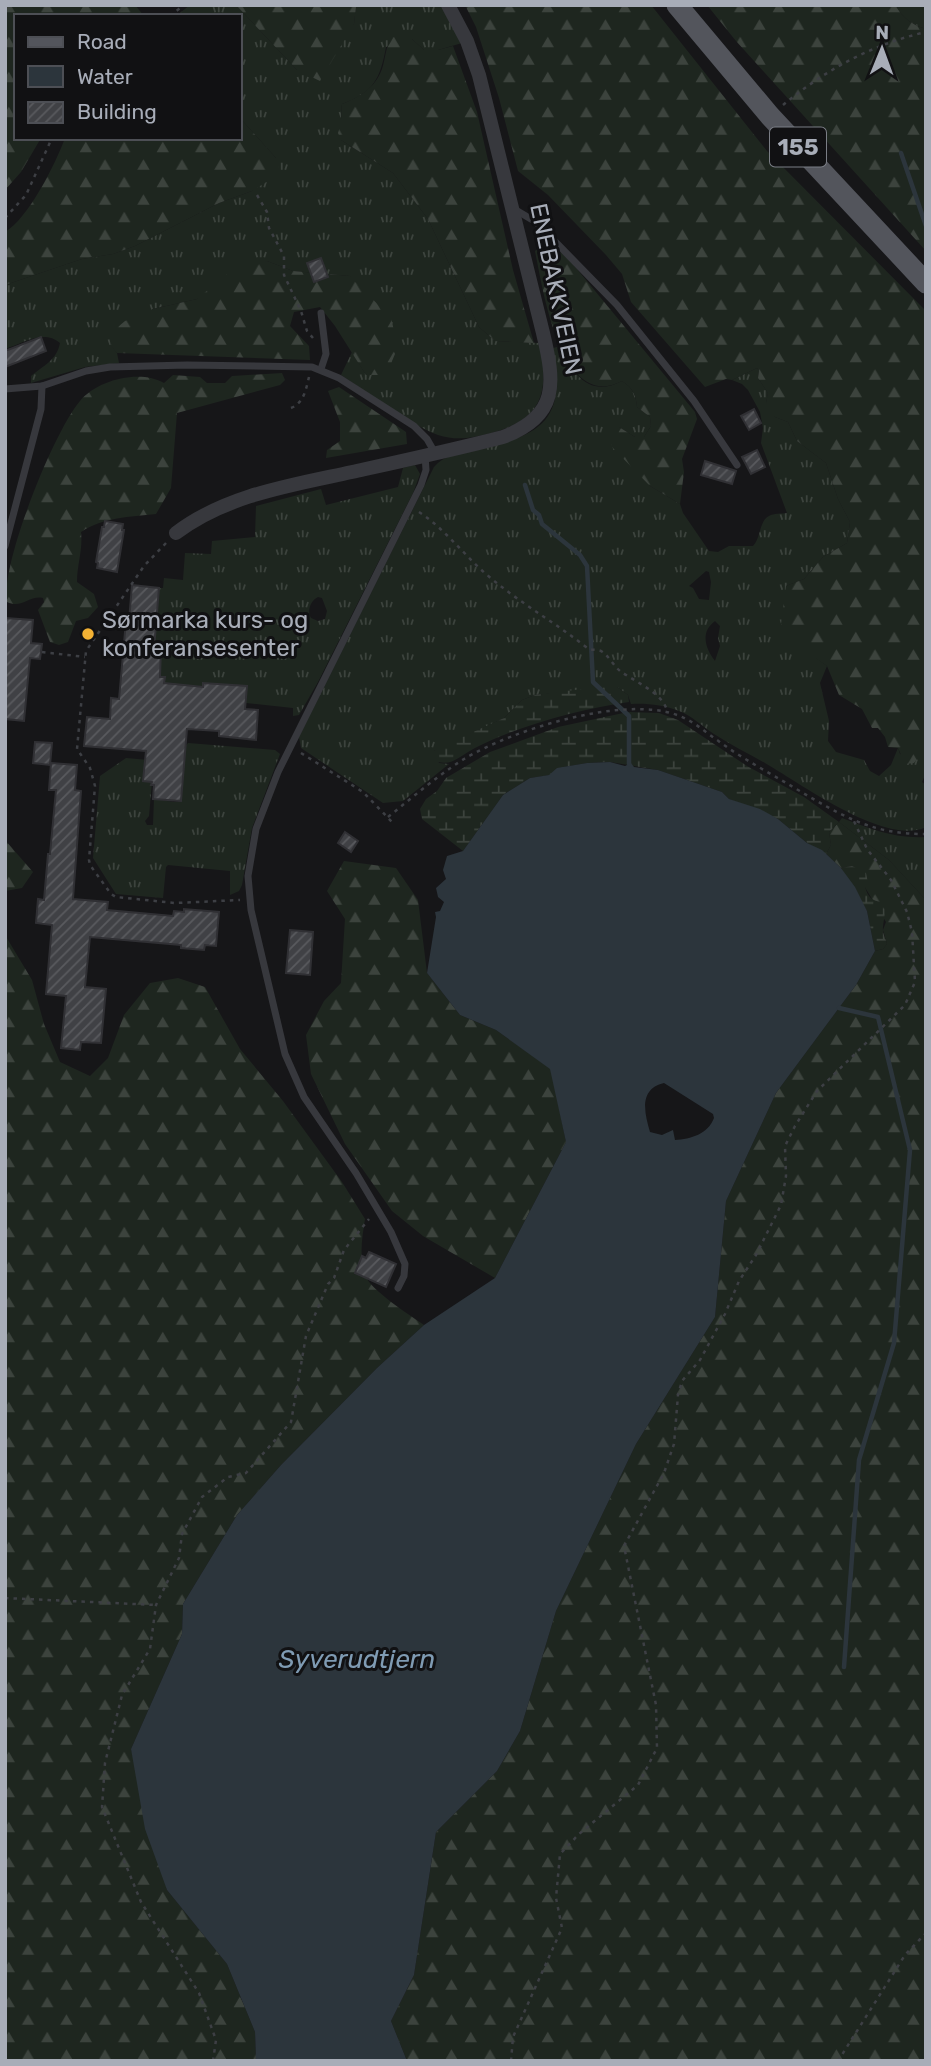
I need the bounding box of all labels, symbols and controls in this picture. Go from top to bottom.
legend [14,14,242,140]
north arrow [847,14,917,84]
text: N [875,21,889,44]
text: Road [77,29,127,54]
text: Water [77,64,133,89]
text: Building [77,99,157,124]
road number: 155 [770,128,826,166]
street label: ENEBAKKVEIEN [524,201,588,377]
place label: Sørmarka kurs- og konferansesenter [102,606,308,662]
marker: Sørmarka kurs- og konferansesenter [80,626,96,642]
water label: Syverudtjern [279,1644,435,1675]

